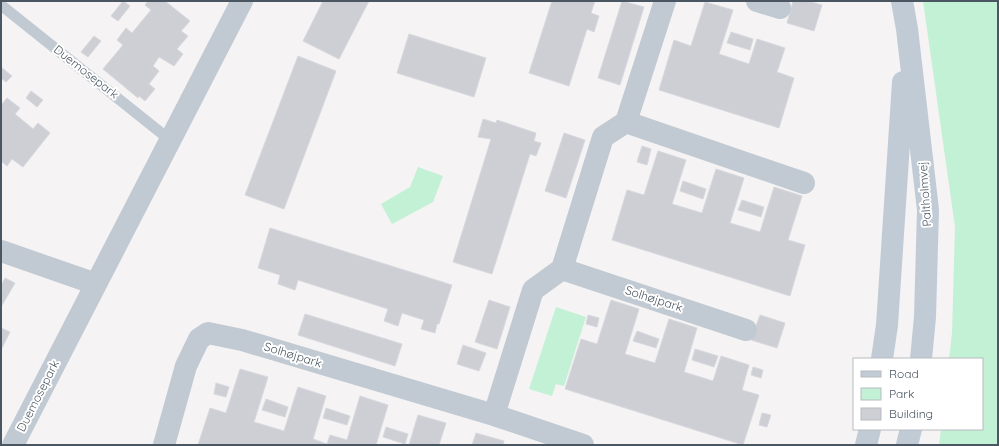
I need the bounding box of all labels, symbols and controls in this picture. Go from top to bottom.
street label: Duemosepark [51,42,122,102]
street label: Paltholmvej [915,161,934,227]
street label: Solhøjpark [623,282,685,315]
street label: Solhøjpark [262,339,324,370]
street label: Duemosepark [13,357,62,434]
legend [853,358,983,430]
text: Road [889,366,919,381]
text: Park [889,386,914,401]
text: Building [889,406,933,421]

